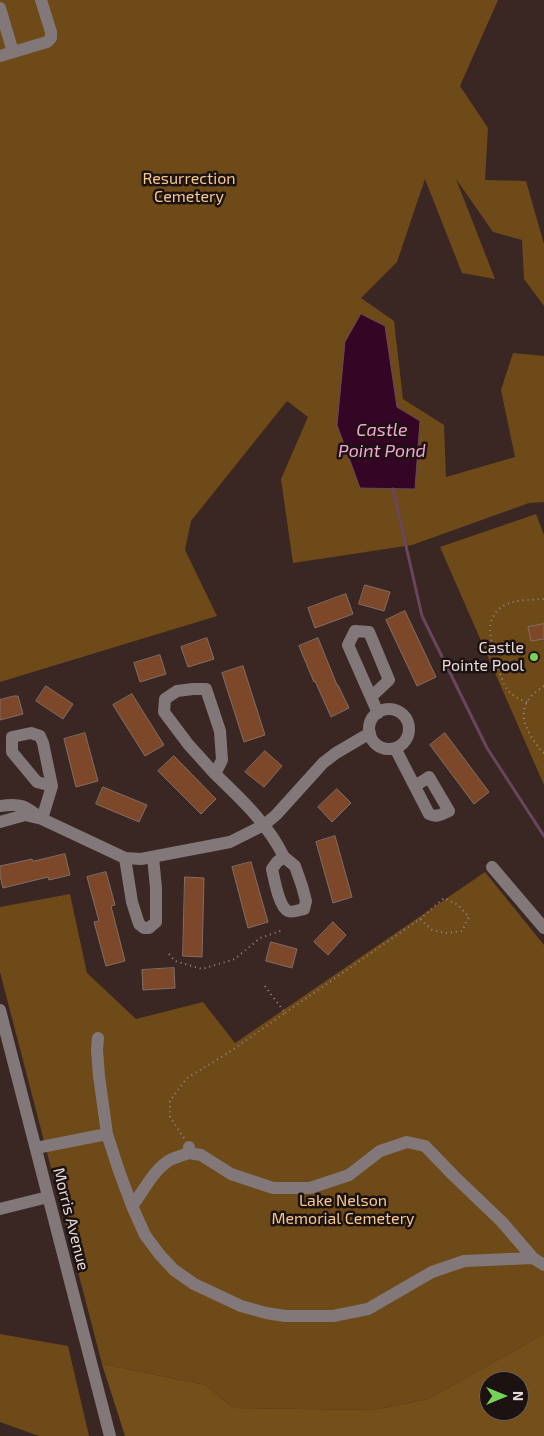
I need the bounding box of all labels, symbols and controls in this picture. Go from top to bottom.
park label: Resurrection Cemetery [142,169,236,207]
water label: Castle Point Pond [338,419,426,462]
place label: Castle Pointe Pool [442,638,524,676]
marker: Castle Pointe Pool [528,651,540,663]
street label: Morris Avenue [49,1166,93,1272]
park label: Lake Nelson Memorial Cemetery [271,1191,415,1229]
north arrow [479,1371,529,1421]
text: N [510,1391,527,1401]

